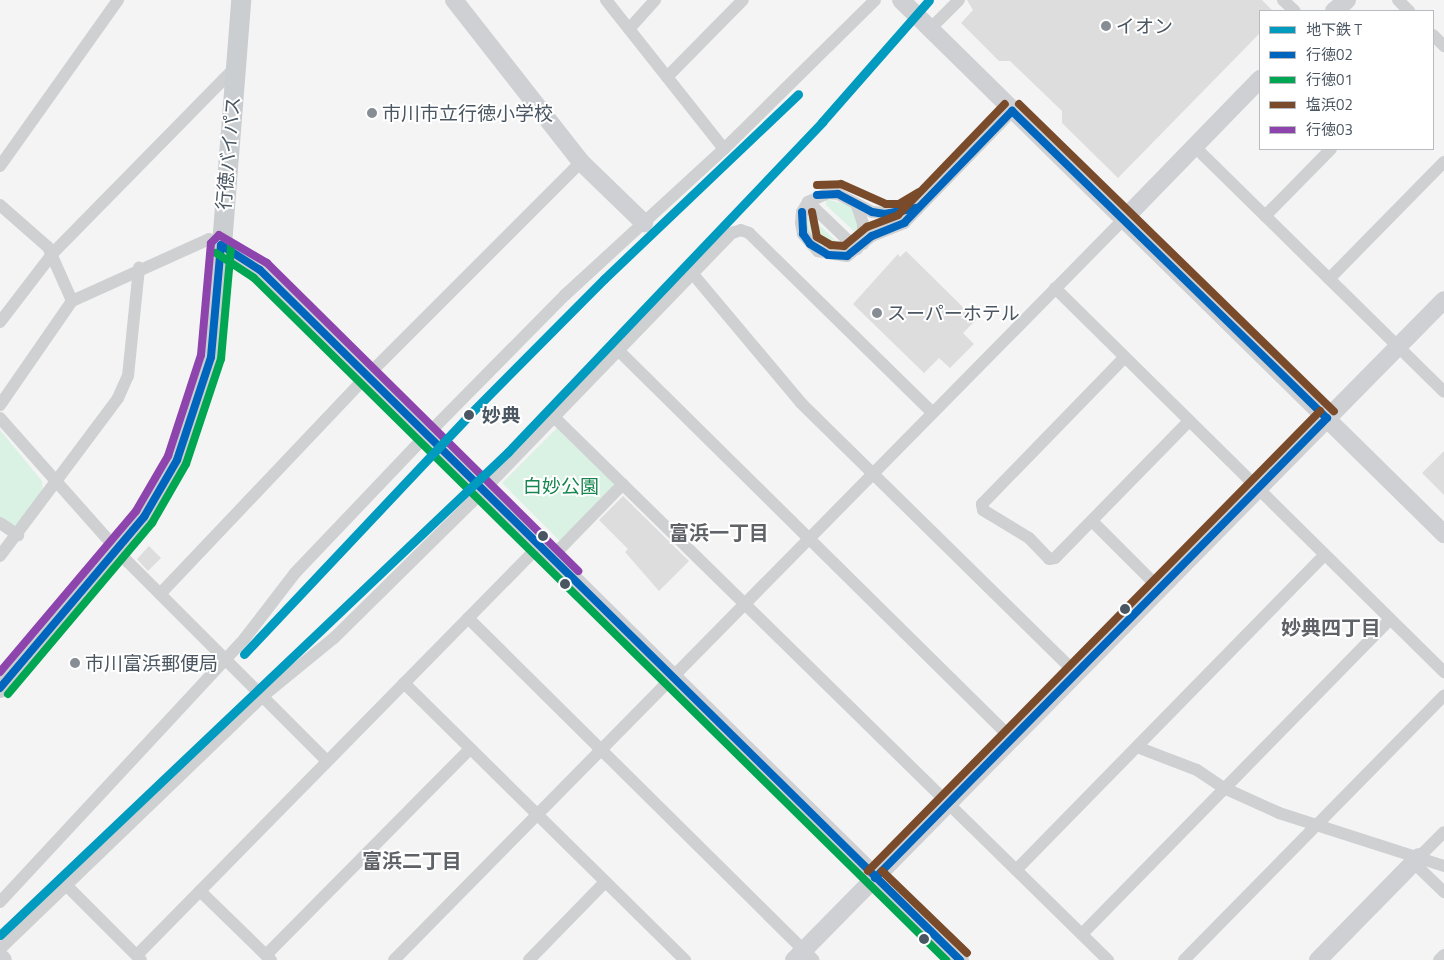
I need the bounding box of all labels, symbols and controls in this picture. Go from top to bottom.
legend [1259,10,1434,150]
place label: イオン [1116,15,1173,37]
text: 地下鉄 T [1306,18,1362,41]
marker: イオン [1100,20,1112,32]
text: 行徳02 [1306,43,1353,66]
text: 行徳01 [1306,68,1353,91]
text: 塩浜02 [1306,93,1353,116]
street label: 行徳バイパス [212,95,244,211]
place label: 市川市立行徳小学校 [382,102,553,124]
marker: 市川市立行徳小学校 [366,107,378,119]
text: 行徳03 [1306,118,1353,141]
place label: スーパーホテル [887,302,1020,324]
marker: スーパーホテル [871,307,883,319]
place label: 妙典 [482,404,520,426]
marker: 妙典 [460,406,478,424]
park label: 白妙公園 [523,475,599,497]
district label: 富浜一丁目 [669,520,769,544]
unlabelled marker [538,531,548,541]
unlabelled marker [560,579,570,589]
unlabelled marker [1120,604,1130,614]
district label: 妙典四丁目 [1281,615,1381,639]
place label: 市川富浜郵便局 [85,652,218,674]
marker: 市川富浜郵便局 [69,657,81,669]
district label: 富浜二丁目 [362,848,462,872]
unlabelled marker [919,934,929,944]

